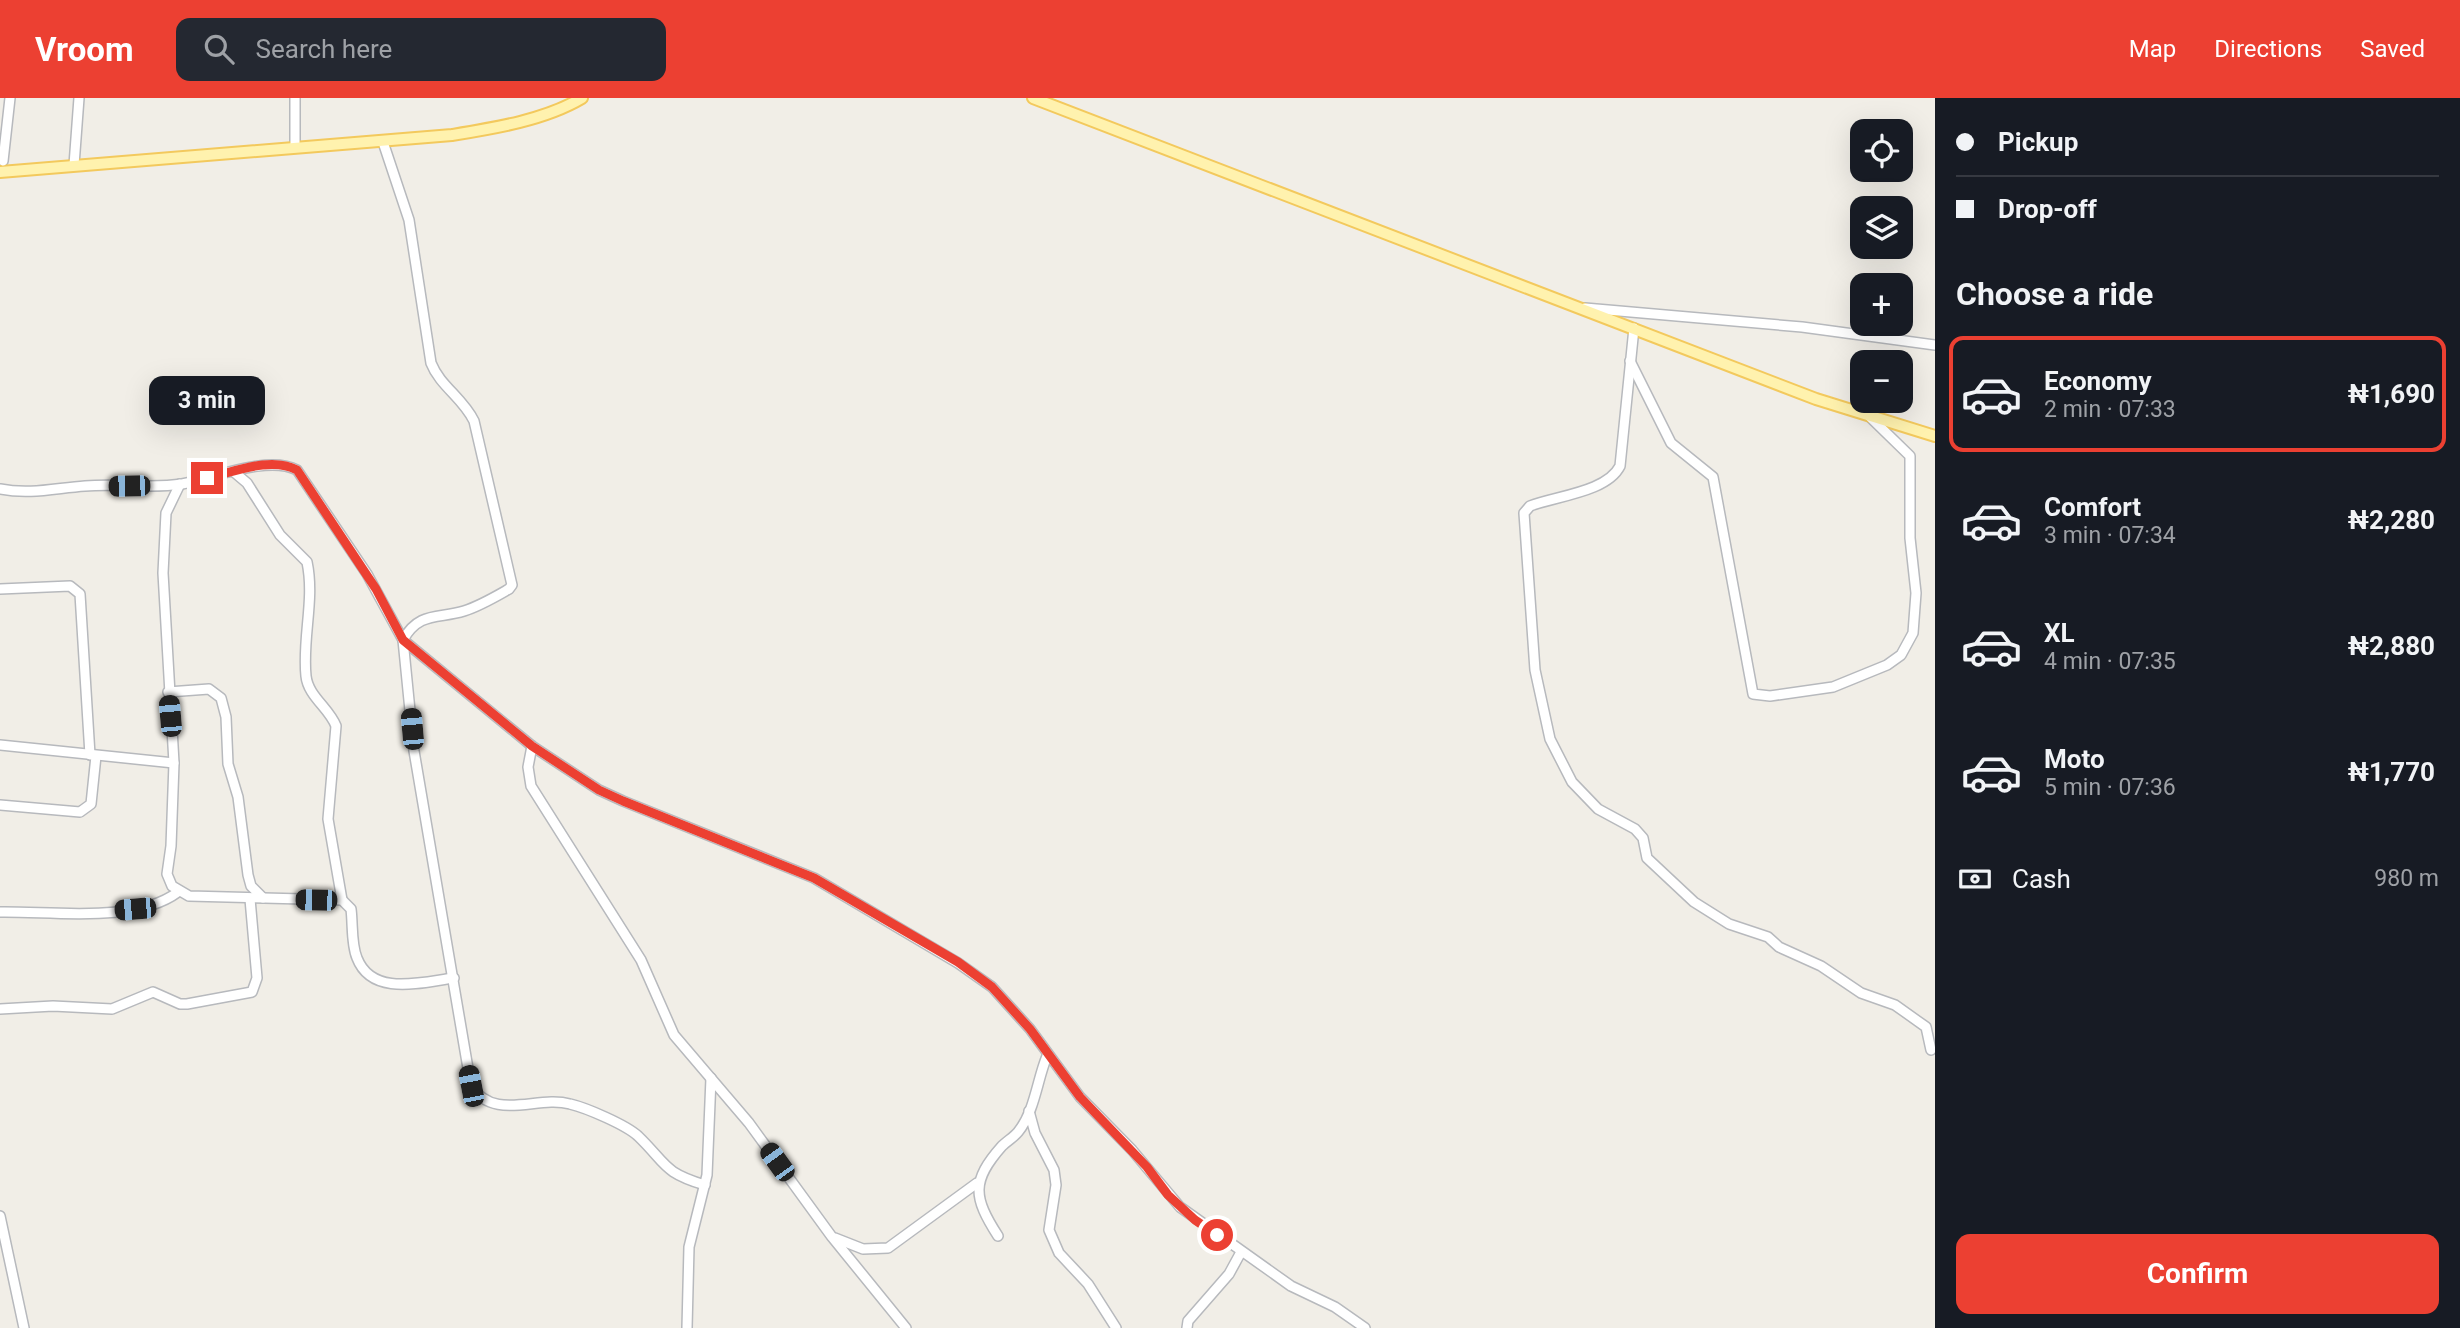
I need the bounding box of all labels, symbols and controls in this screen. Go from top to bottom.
search box [176,18,666,81]
text: Vroom [35,30,134,69]
icon: search [200,30,238,68]
text: Search here [256,34,392,64]
text: Map [2129,35,2176,63]
text: Directions [2214,35,2322,63]
text: Saved [2360,35,2425,63]
map controls [1850,119,1913,413]
button: locate [1850,119,1913,182]
text: Pickup [1998,127,2078,157]
text: Drop-off [1998,194,2097,224]
button: layers [1850,196,1913,259]
button: + [1850,273,1913,336]
text: Choose a ride [1956,275,2153,313]
button: − [1850,350,1913,413]
icon: car [1960,363,2023,426]
text: Economy [2044,366,2151,396]
callout: 3 min [149,376,265,426]
text: ₦1,690 [2348,379,2435,409]
text: 3 min [178,387,236,414]
text: 2 min · 07:33 [2044,396,2176,423]
route end [191,462,223,494]
car [108,475,151,497]
icon: car [1960,489,2023,552]
text: Comfort [2044,492,2141,522]
text: ₦2,280 [2348,505,2435,535]
text: 3 min · 07:34 [2044,522,2176,549]
icon: car [1960,615,2023,678]
text: XL [2044,618,2075,648]
text: ₦2,880 [2348,631,2435,661]
text: 4 min · 07:35 [2044,648,2176,675]
car [158,694,183,738]
car [400,707,425,751]
icon: car [1960,741,2023,804]
text: Moto [2044,744,2105,774]
text: ₦1,770 [2348,757,2435,787]
text: 5 min · 07:36 [2044,774,2176,801]
icon: cash [1956,860,1994,898]
text: Cash [2012,864,2071,894]
text: 980 m [2374,865,2439,892]
car [295,889,338,911]
car [114,897,157,921]
car [457,1063,486,1109]
car [757,1139,798,1185]
route start [1201,1219,1233,1251]
button: Confirm [1956,1234,2439,1314]

